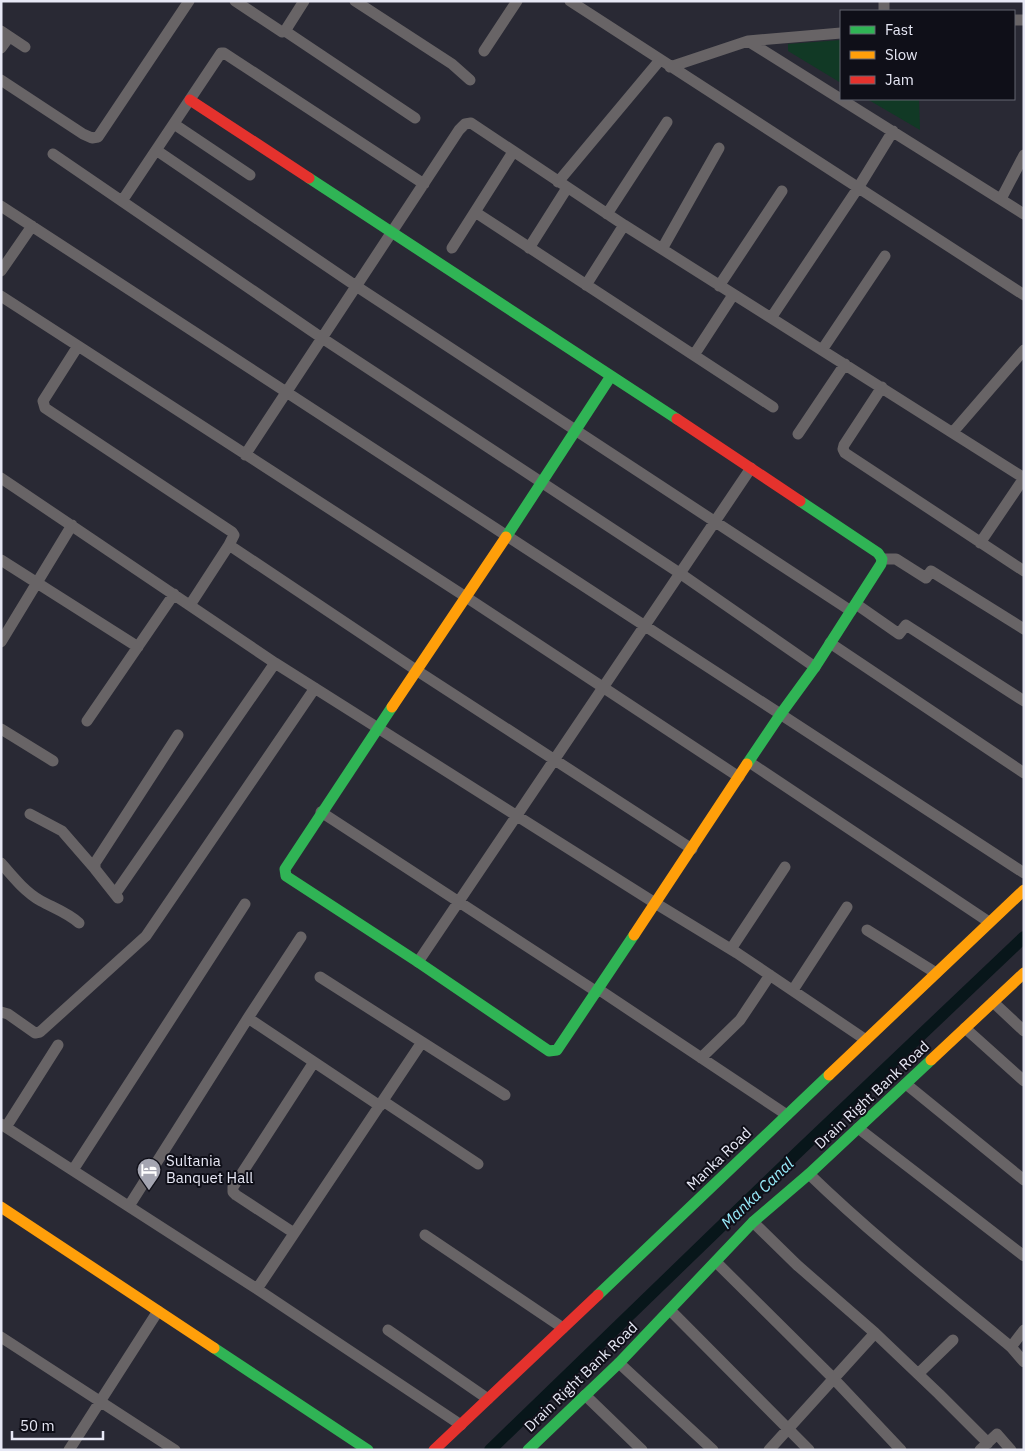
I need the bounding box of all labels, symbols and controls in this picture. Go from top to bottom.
legend [840,10,1015,100]
text: Fast [885,20,913,39]
text: Slow [885,45,918,64]
text: Jam [885,70,914,89]
street label: Drain Right Bank Road [810,1036,933,1153]
street label: Manka Road [682,1123,755,1194]
place label: Sultania Banquet Hall [166,1151,253,1187]
water label: Manka Canal [716,1153,798,1233]
hotel icon: Sultania Banquet Hall [136,1157,162,1191]
street label: Drain Right Bank Road [520,1318,641,1436]
scale bar [12,1408,104,1440]
text: 50 m [20,1416,55,1435]

